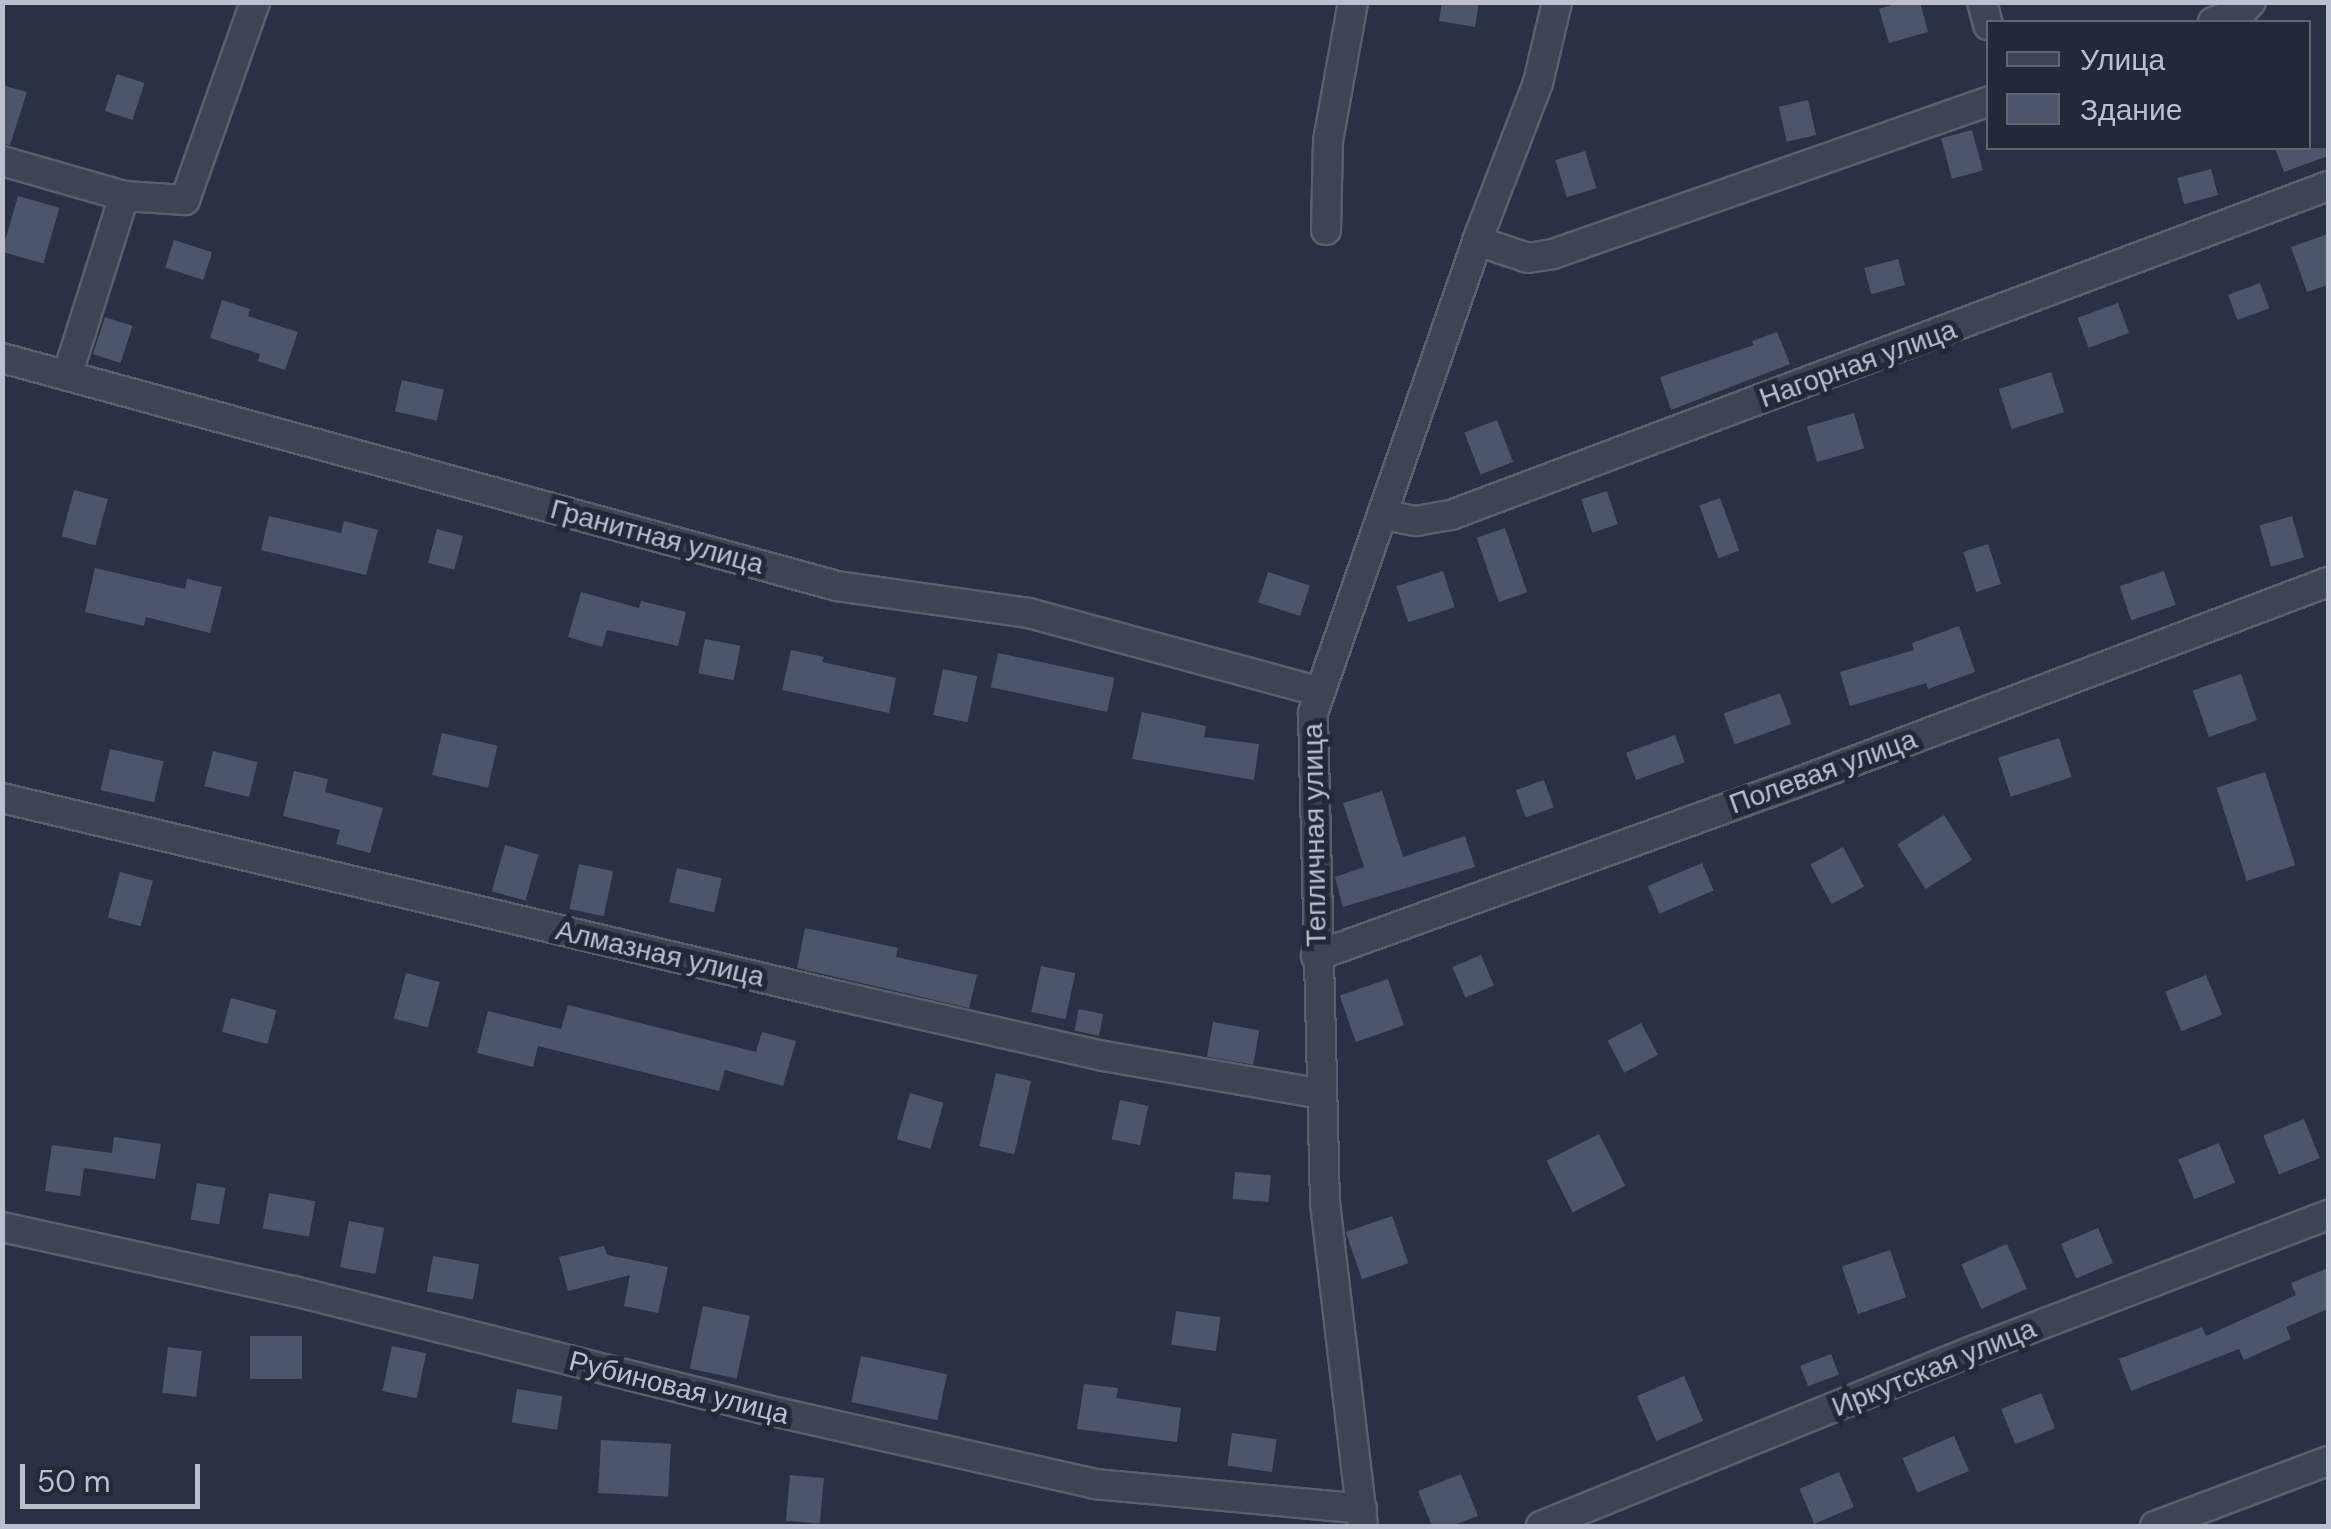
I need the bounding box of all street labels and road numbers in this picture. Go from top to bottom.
street label: Нагорная улица [1755,313,1961,415]
street label: Гранитная улица [547,492,767,582]
street label: Тепличная улица [1296,723,1334,947]
street label: Полевая улица [1725,723,1921,821]
street label: Алмазная улица [552,914,768,994]
street label: Иркутская улица [1827,1312,2041,1424]
street label: Рубиновая улица [566,1344,792,1432]

